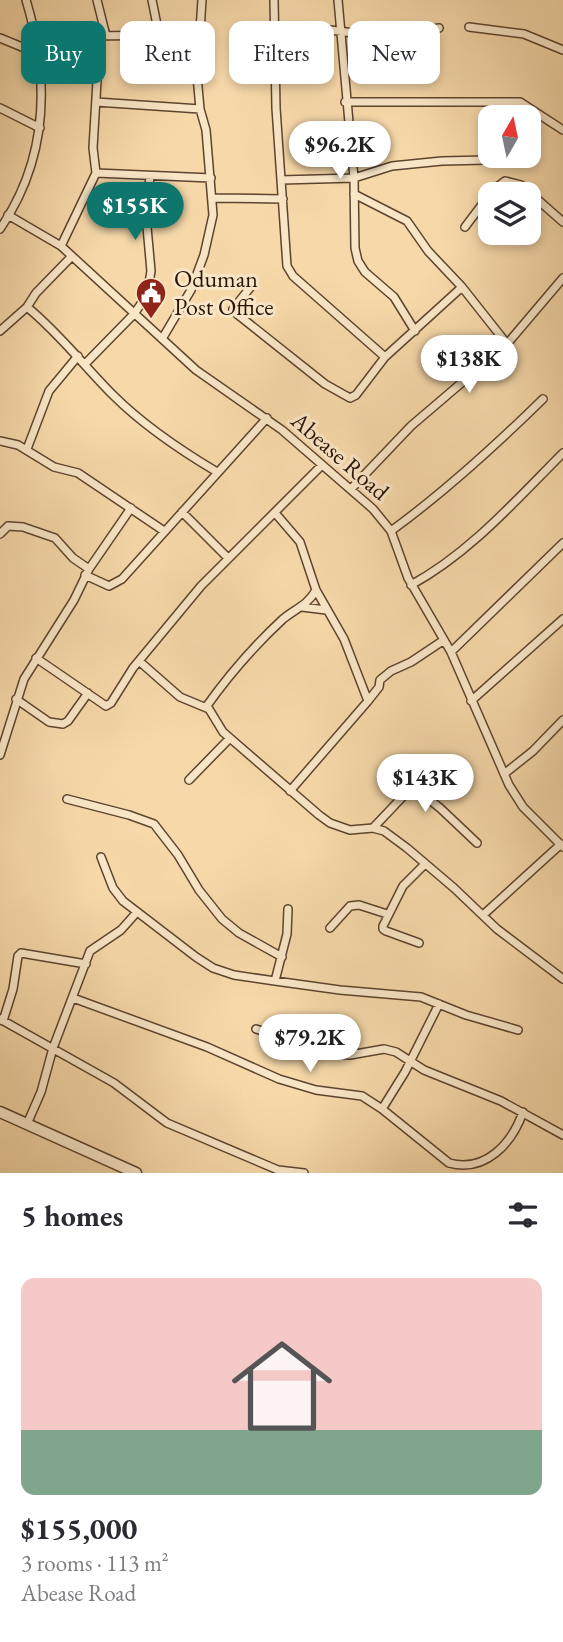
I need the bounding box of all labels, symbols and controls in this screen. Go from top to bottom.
chip: Buy [21,21,106,84]
chip: Rent [120,21,215,84]
chip: Filters [229,21,334,84]
chip: New [348,21,440,84]
north arrow [478,105,541,168]
map controls [478,105,541,245]
pin: $96.2K [283,122,397,181]
text: $96.2K [305,129,375,159]
pin: $155K [86,182,184,242]
button: layers [478,182,541,245]
text: $155K [103,190,167,220]
place label: Oduman Post Office [174,263,274,322]
public building icon: Oduman Post Office [134,276,168,320]
pin: $138K [420,336,518,395]
text: $138K [437,343,501,373]
street label: Abease Road [284,404,396,507]
pin: $143K [376,754,474,814]
text: $143K [393,762,457,792]
pin: $79.2K [253,1014,367,1074]
text: $79.2K [275,1022,345,1052]
text: 5 homes [21,1196,123,1235]
icon: filters [504,1196,542,1234]
icon: home [219,1323,345,1449]
text: $155,000 [21,1509,137,1548]
text: 3 rooms · 113 m² [21,1548,169,1578]
text: Abease Road [21,1578,136,1608]

